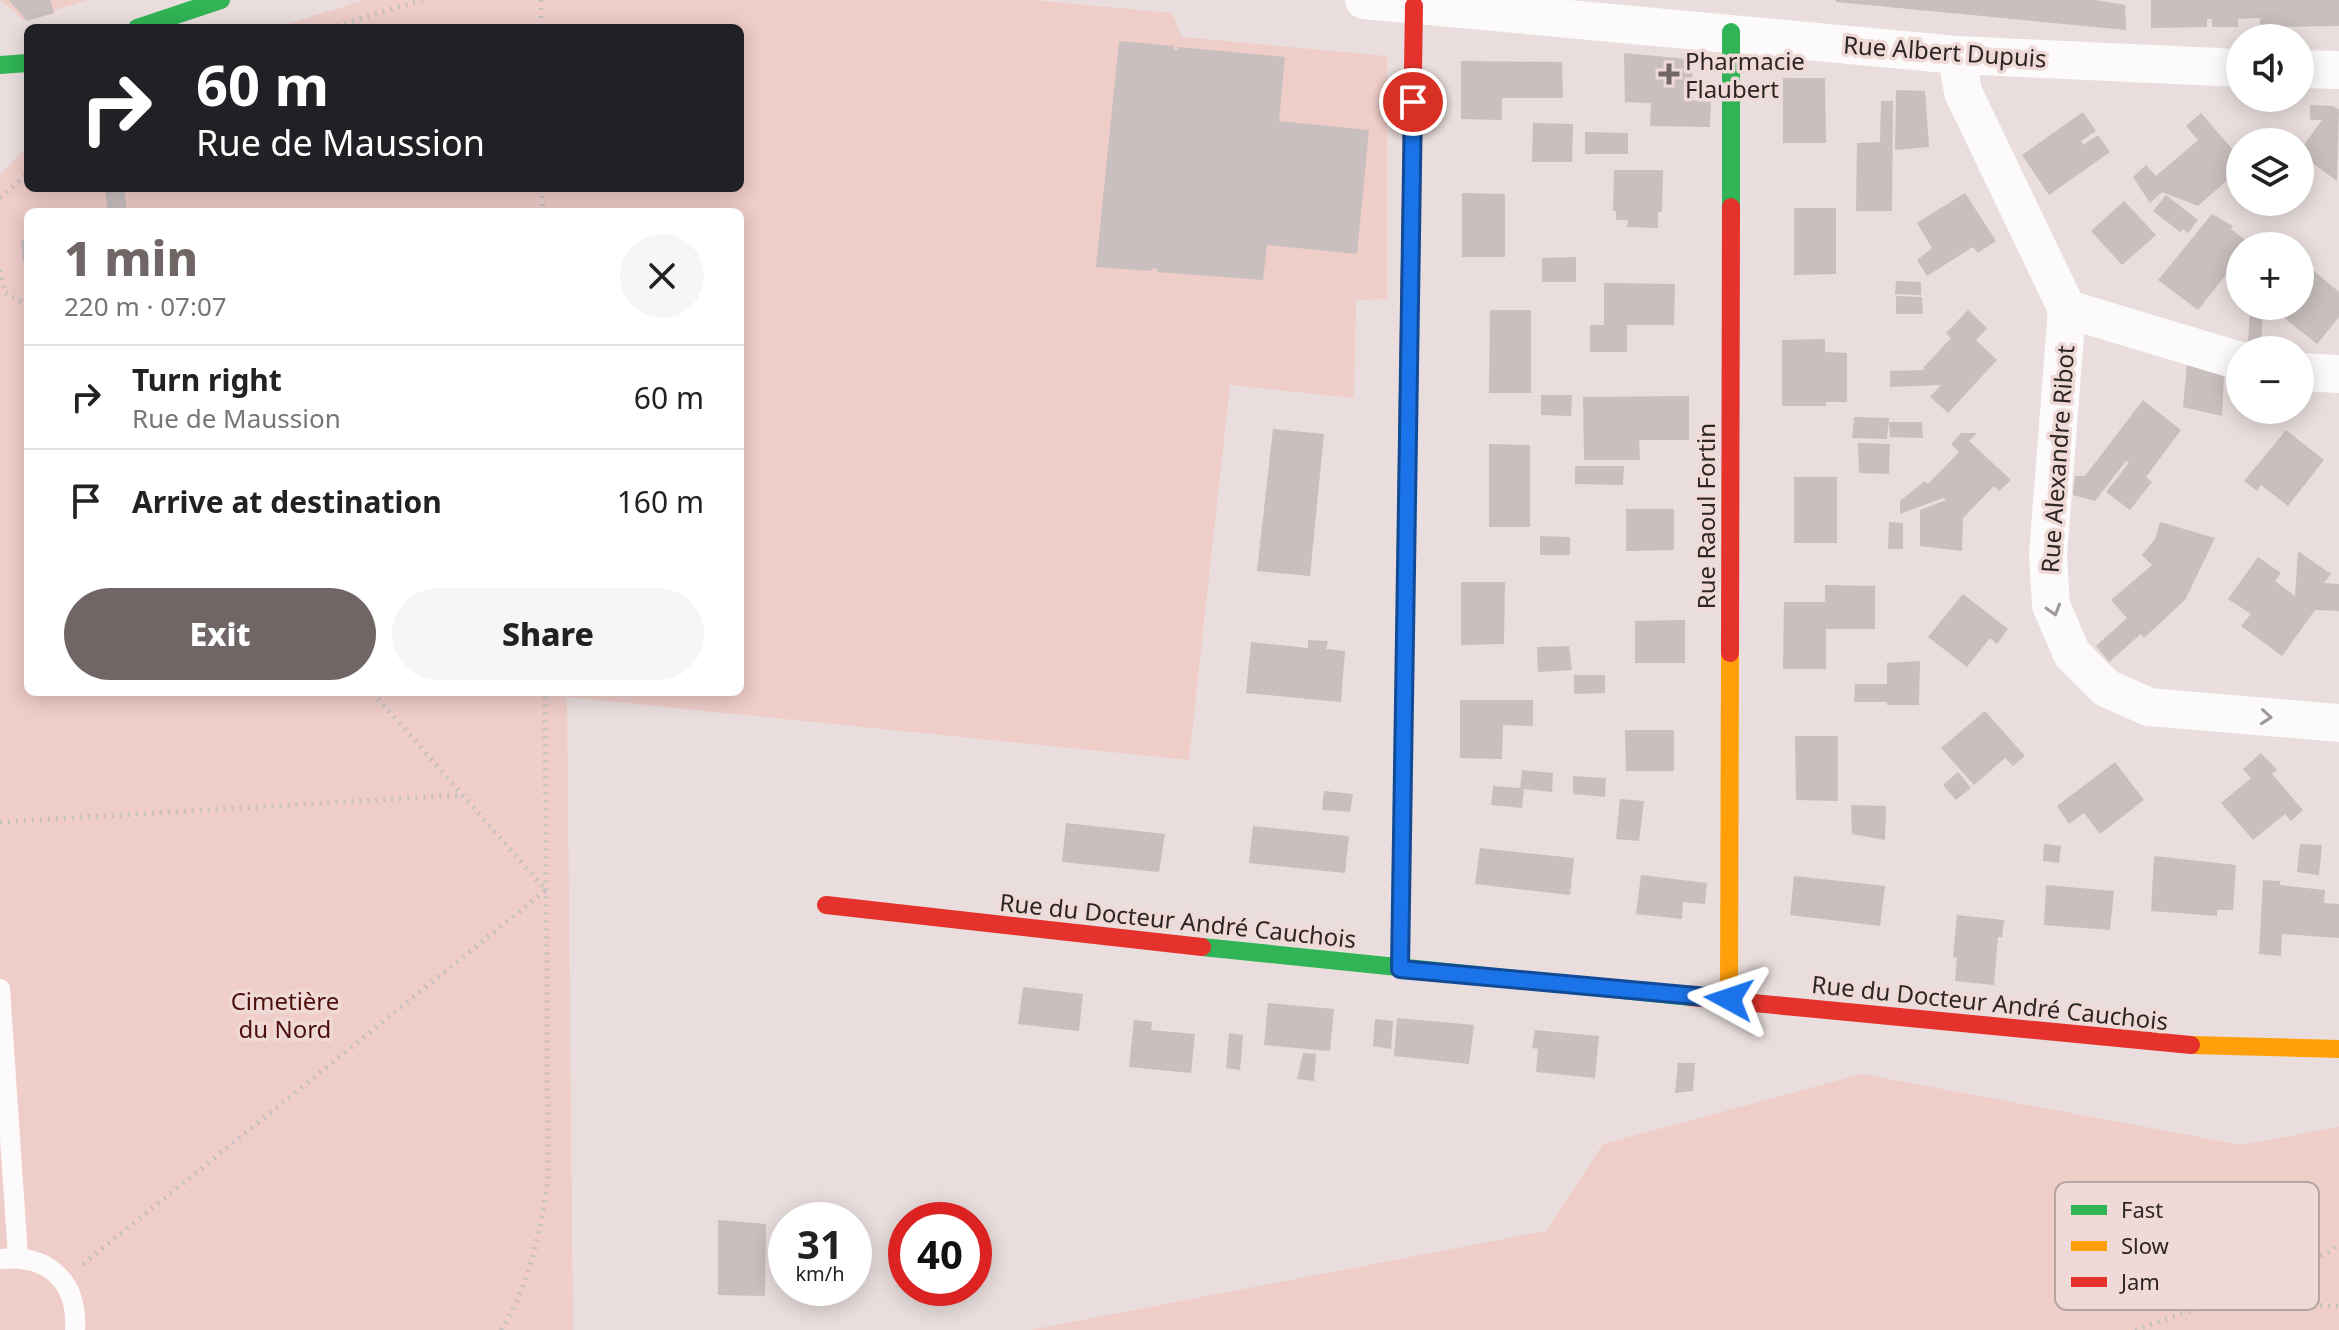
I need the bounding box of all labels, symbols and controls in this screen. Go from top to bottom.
map controls [2226,24,2314,424]
button: sound [2226,24,2314,112]
street label: Rue Albert Dupuis [1842,27,2048,75]
place label: Pharmacie Flaubert [1685,44,1805,105]
text: 60 m [196,46,329,122]
icon: right [64,56,168,160]
marker: Pharmacie Flaubert [1660,65,1678,83]
pin [1379,68,1447,136]
icon: arrive [1391,80,1435,124]
text: Rue de Maussion [196,118,485,167]
button: layers [2226,128,2314,216]
text: 1 min [64,225,198,290]
button: + [2226,232,2314,320]
button: close [620,234,704,318]
text: 220 m · 07:07 [64,288,227,324]
button: − [2226,336,2314,424]
street label: Rue Alexandre Ribot [2033,344,2081,574]
text: Turn right [132,359,282,400]
icon: right [64,375,108,419]
text: 60 m [634,377,704,418]
text: Rue de Maussion [132,400,341,436]
street label: Rue Raoul Fortin [1689,423,1722,609]
icon: arrive [64,479,108,523]
text: Arrive at destination [132,481,442,522]
text: 160 m [617,481,704,522]
button: Exit [64,588,376,680]
button: Share [392,588,704,680]
one-way arrow [2045,602,2061,616]
one-way arrow [2260,708,2273,725]
street label: Rue du Docteur André Cauchois [998,885,1358,955]
position arrow [1687,957,1771,1041]
street label: Rue du Docteur André Cauchois [1810,967,2170,1037]
park label: Cimetière du Nord [231,984,339,1045]
legend [2055,1182,2319,1310]
text: Fast [2121,1194,2163,1224]
speed limit sign: 40 [888,1202,992,1306]
text: 31 [797,1216,843,1271]
text: Slow [2121,1230,2170,1260]
text: km/h [795,1260,845,1287]
text: Jam [2119,1266,2160,1296]

